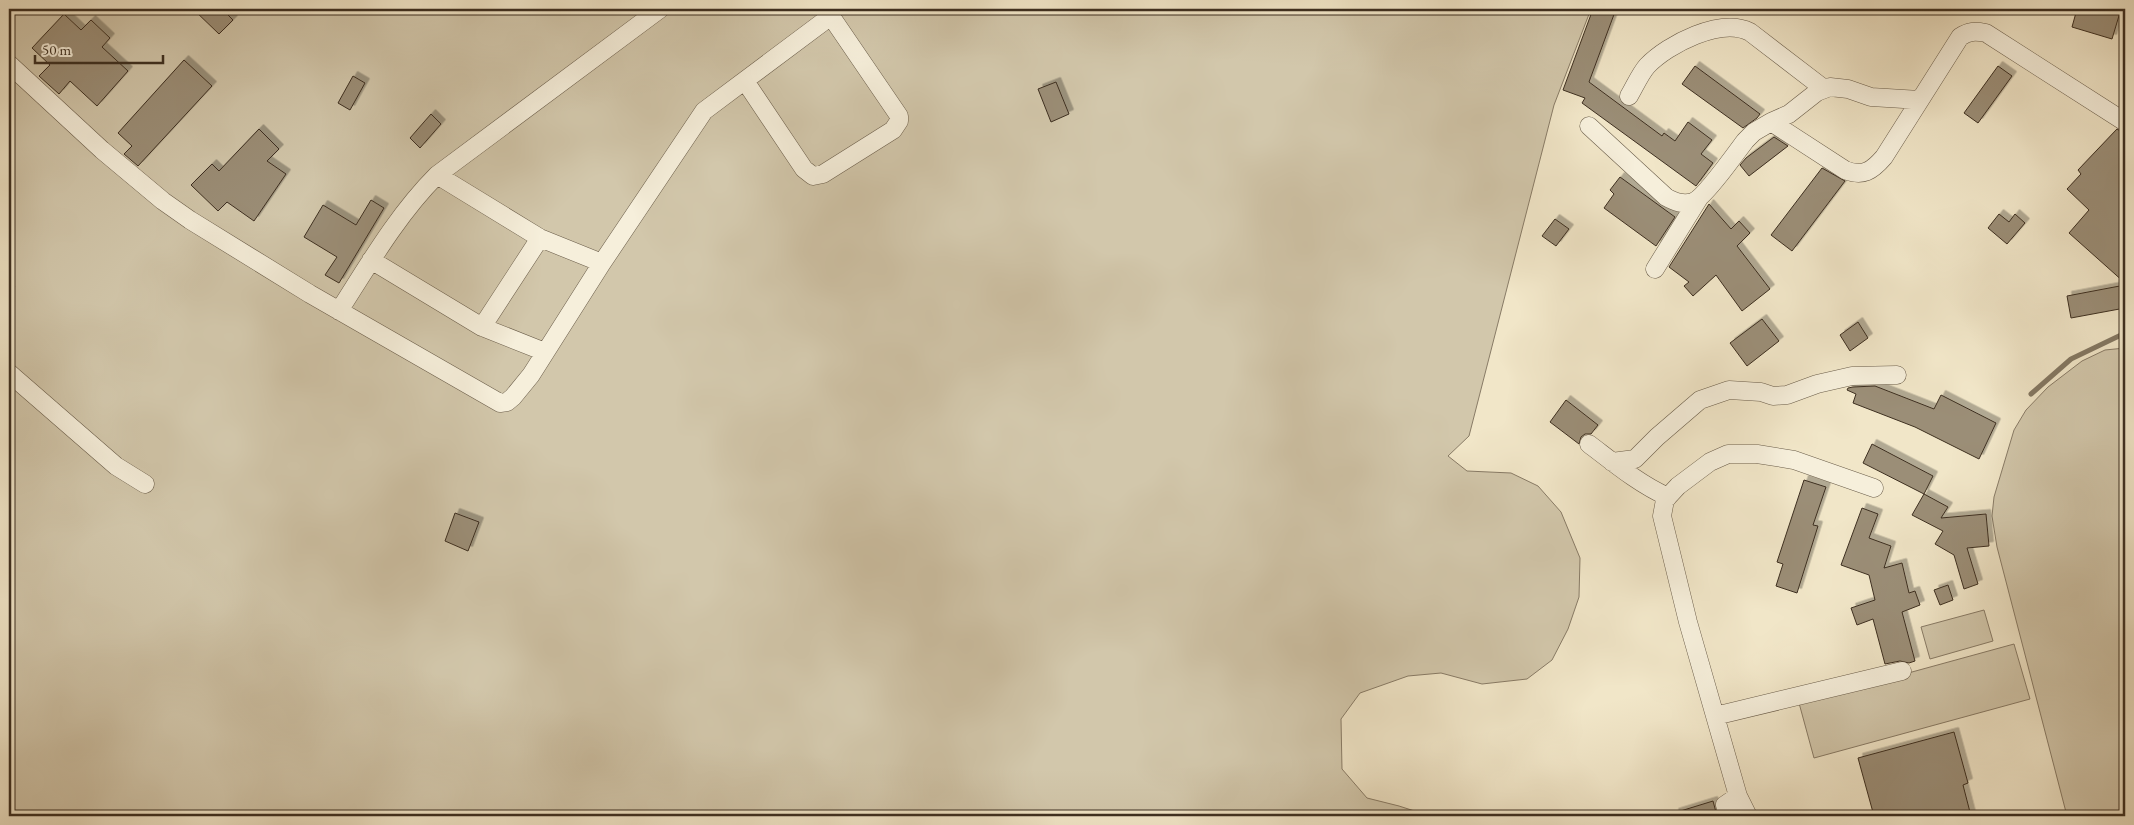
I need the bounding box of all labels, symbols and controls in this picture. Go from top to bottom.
scale bar [35,32,162,64]
text: 50 m [42,40,71,59]

